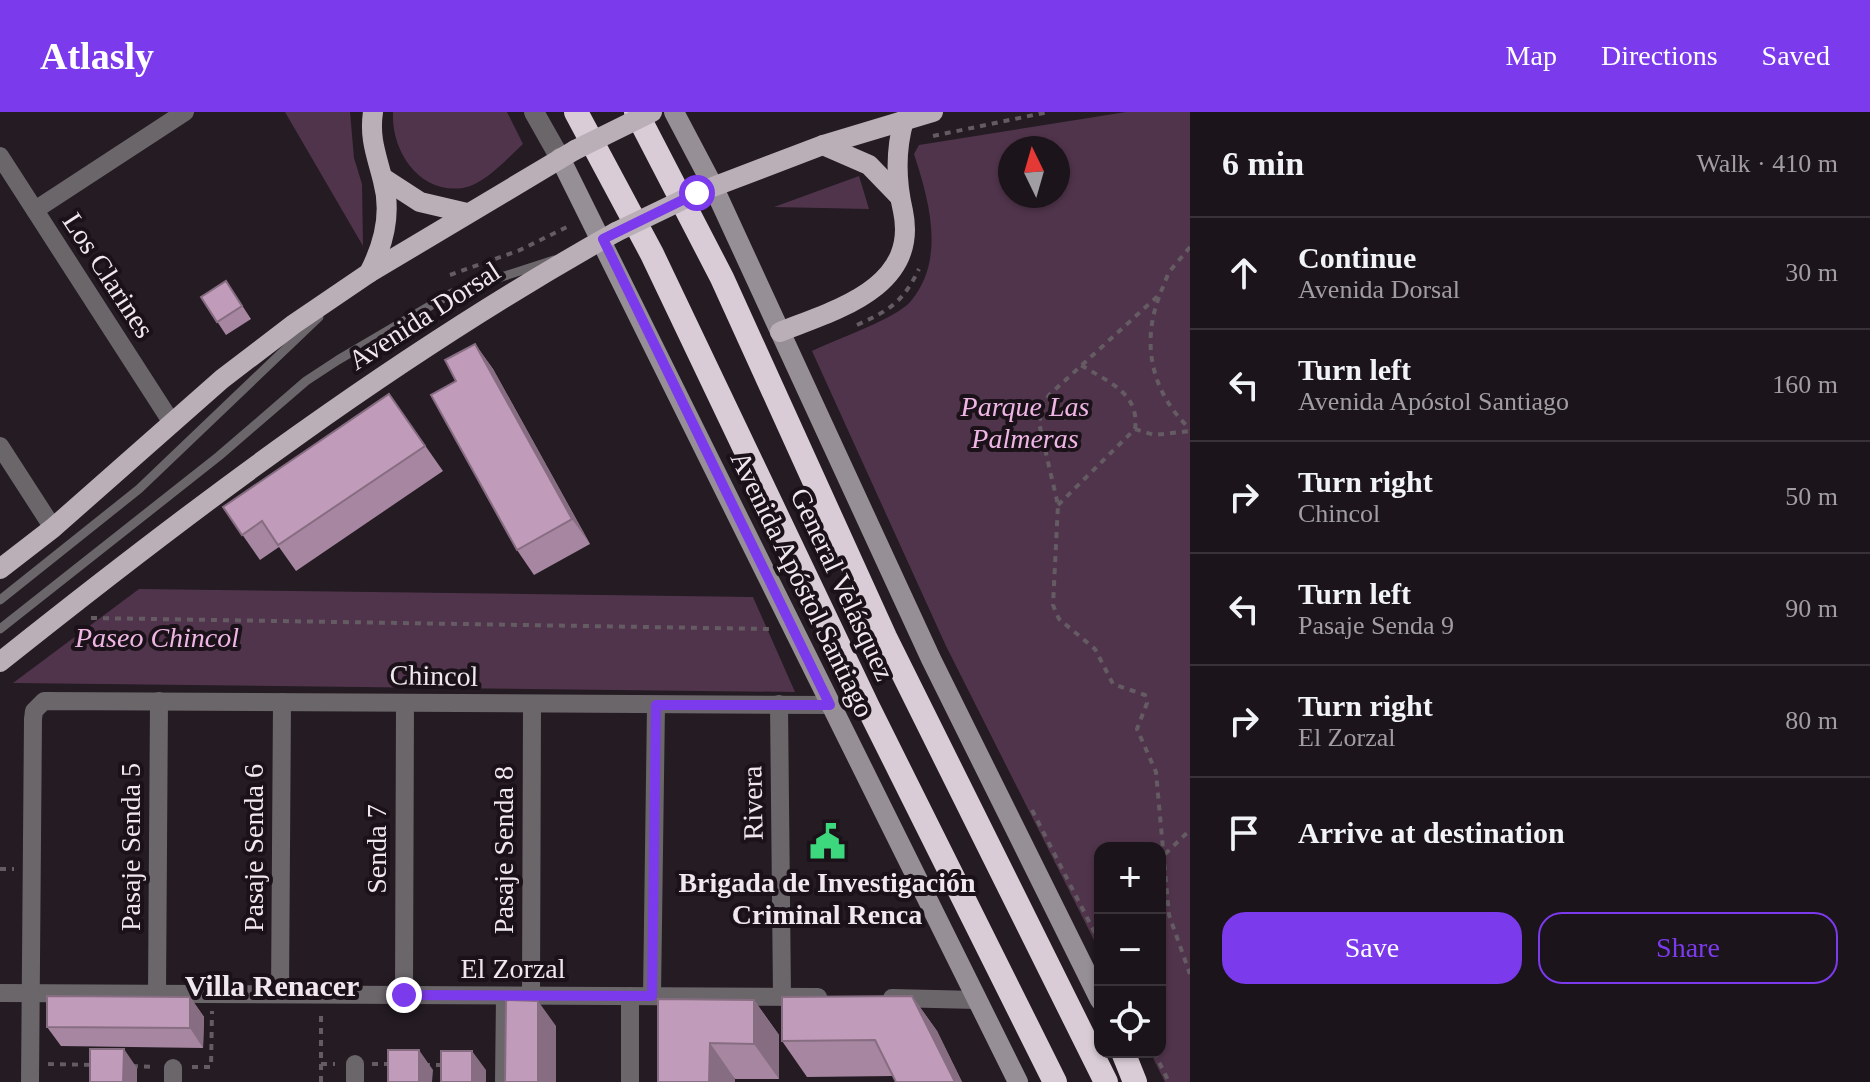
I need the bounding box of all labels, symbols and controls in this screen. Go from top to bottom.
text: Atlasly [40,35,154,77]
text: Map [1506,40,1557,71]
text: Directions [1601,40,1718,71]
text: Saved [1762,40,1830,71]
north arrow [998,136,1070,208]
text: 6 min [1222,145,1304,182]
text: Walk · 410 m [1696,149,1838,178]
route start [679,175,715,211]
street label: Los Clarines [57,207,160,343]
text: Continue [1298,241,1416,274]
icon: ahead [1222,251,1266,295]
street label: Avenida Dorsal [343,255,506,376]
text: 30 m [1785,258,1838,287]
text: Avenida Dorsal [1298,275,1460,304]
text: Turn left [1298,353,1411,386]
icon: left [1222,363,1266,407]
text: 160 m [1772,370,1838,399]
text: Avenida Apóstol Santiago [1298,387,1569,416]
park label: Parque Las Palmeras [960,391,1090,454]
street label: Avenida Apóstol Santiago [725,446,880,722]
text: Turn right [1298,465,1433,498]
icon: right [1222,475,1266,519]
text: 50 m [1785,482,1838,511]
street label: General Velásquez [784,483,901,685]
text: Chincol [1298,499,1380,528]
text: Turn left [1298,577,1411,610]
icon: left [1222,587,1266,631]
text: 90 m [1785,594,1838,623]
text: Pasaje Senda 9 [1298,611,1454,640]
park label: Paseo Chincol [74,622,239,653]
street label: Chincol [389,659,479,692]
text: Turn right [1298,689,1433,722]
icon: right [1222,699,1266,743]
text: 80 m [1785,706,1838,735]
text: El Zorzal [1298,723,1395,752]
street label: Pasaje Senda 5 [115,763,146,931]
street label: Pasaje Senda 6 [238,764,269,932]
street label: Rivera [736,765,769,841]
street label: Pasaje Senda 8 [488,766,519,934]
street label: Senda 7 [361,804,392,894]
icon: arrive [1222,811,1266,855]
text: Arrive at destination [1298,816,1565,849]
public building icon: Brigada de Investigación Criminal Renca [808,823,846,861]
map controls [1094,842,1166,1058]
button: + [1094,842,1166,914]
place label: Brigada de Investigación Criminal Renca [678,867,976,930]
button: Save [1222,912,1522,984]
button: Share [1538,912,1838,984]
button: − [1094,914,1166,986]
street label: El Zorzal [461,953,566,984]
district label: Villa Renacer [185,969,359,1002]
route end [386,977,422,1013]
button: locate [1094,986,1166,1058]

